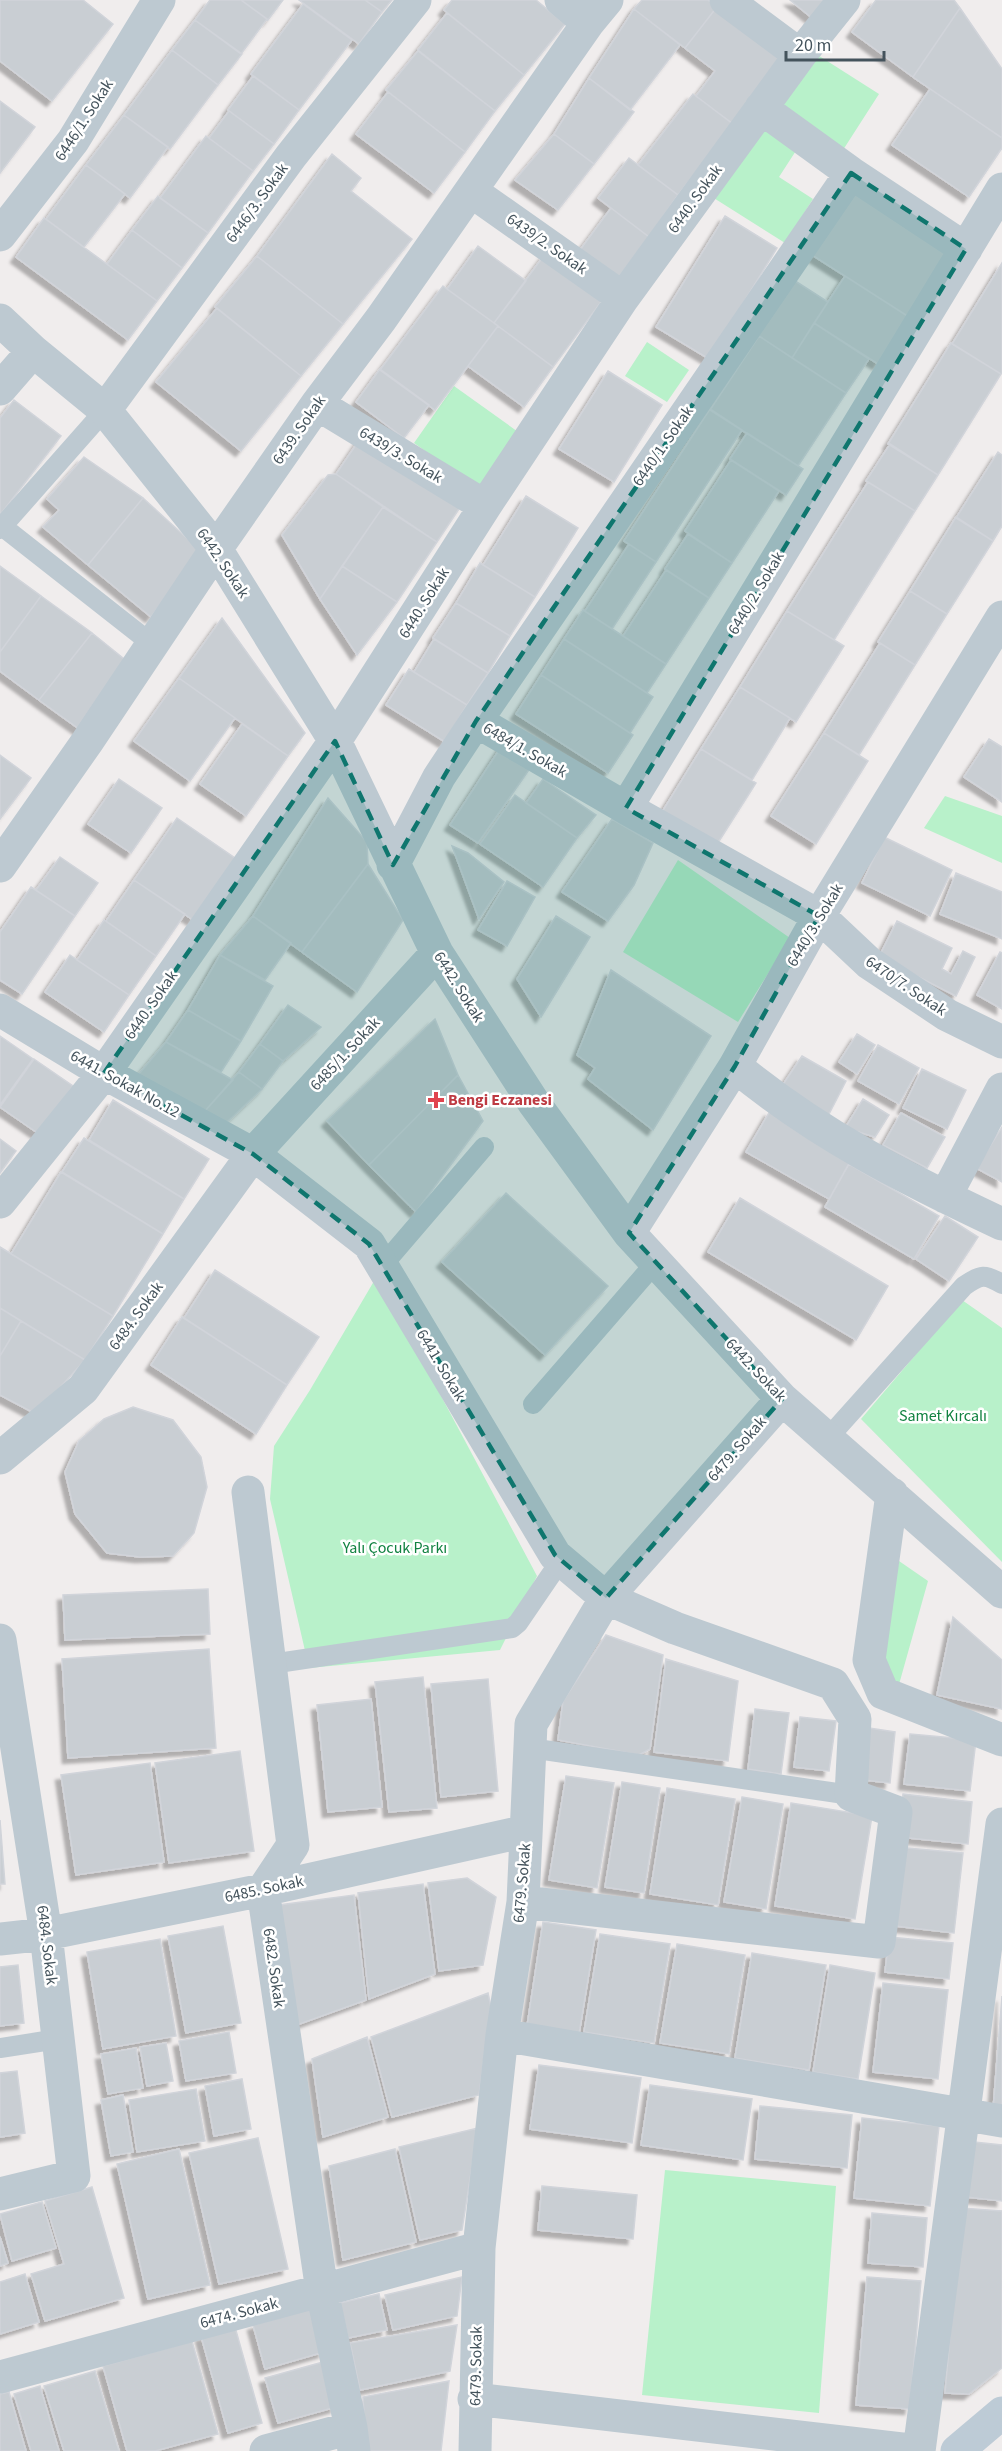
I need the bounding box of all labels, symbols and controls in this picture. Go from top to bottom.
scale bar [786,24,884,62]
text: 20 m [795,33,831,58]
street label: 6446/1. Sokak [49,75,119,165]
street label: 6446/3. Sokak [221,159,293,247]
street label: 6440. Sokak [663,160,727,238]
street label: 6439/2. Sokak [502,208,592,280]
street label: 6439. Sokak [267,391,331,469]
street label: 6440/1. Sokak [627,401,699,491]
street label: 6439/3. Sokak [355,421,447,489]
street label: 6442. Sokak [192,524,255,602]
street label: 6440/2. Sokak [722,547,790,639]
street label: 6440. Sokak [393,563,455,643]
street label: 6484/1. Sokak [479,717,571,783]
street label: 6440/3. Sokak [781,879,849,971]
street label: 6442. Sokak [428,947,490,1027]
street label: 6470/7. Sokak [861,951,951,1021]
street label: 6440. Sokak [119,966,183,1044]
street label: 6485/1. Sokak [305,1012,385,1096]
street label: 6441. Sokak No.12 [66,1045,184,1123]
place label: Bengi Eczanesi [448,1089,552,1111]
marker: Bengi Eczanesi [429,1093,443,1107]
street label: 6484. Sokak [104,1277,168,1355]
street label: 6441. Sokak [411,1325,471,1405]
street label: 6442. Sokak [721,1333,791,1407]
park label: Samet Kırcalı [899,1405,987,1427]
street label: 6479. Sokak [702,1412,772,1486]
park label: Yalı Çocuk Parkı [342,1537,447,1559]
street label: 6479. Sokak [508,1842,536,1924]
street label: 6485. Sokak [223,1870,305,1908]
street label: 6484. Sokak [31,1904,63,1986]
street label: 6482. Sokak [258,1927,290,2009]
street label: 6474. Sokak [198,2292,281,2334]
street label: 6479. Sokak [464,2326,488,2406]

